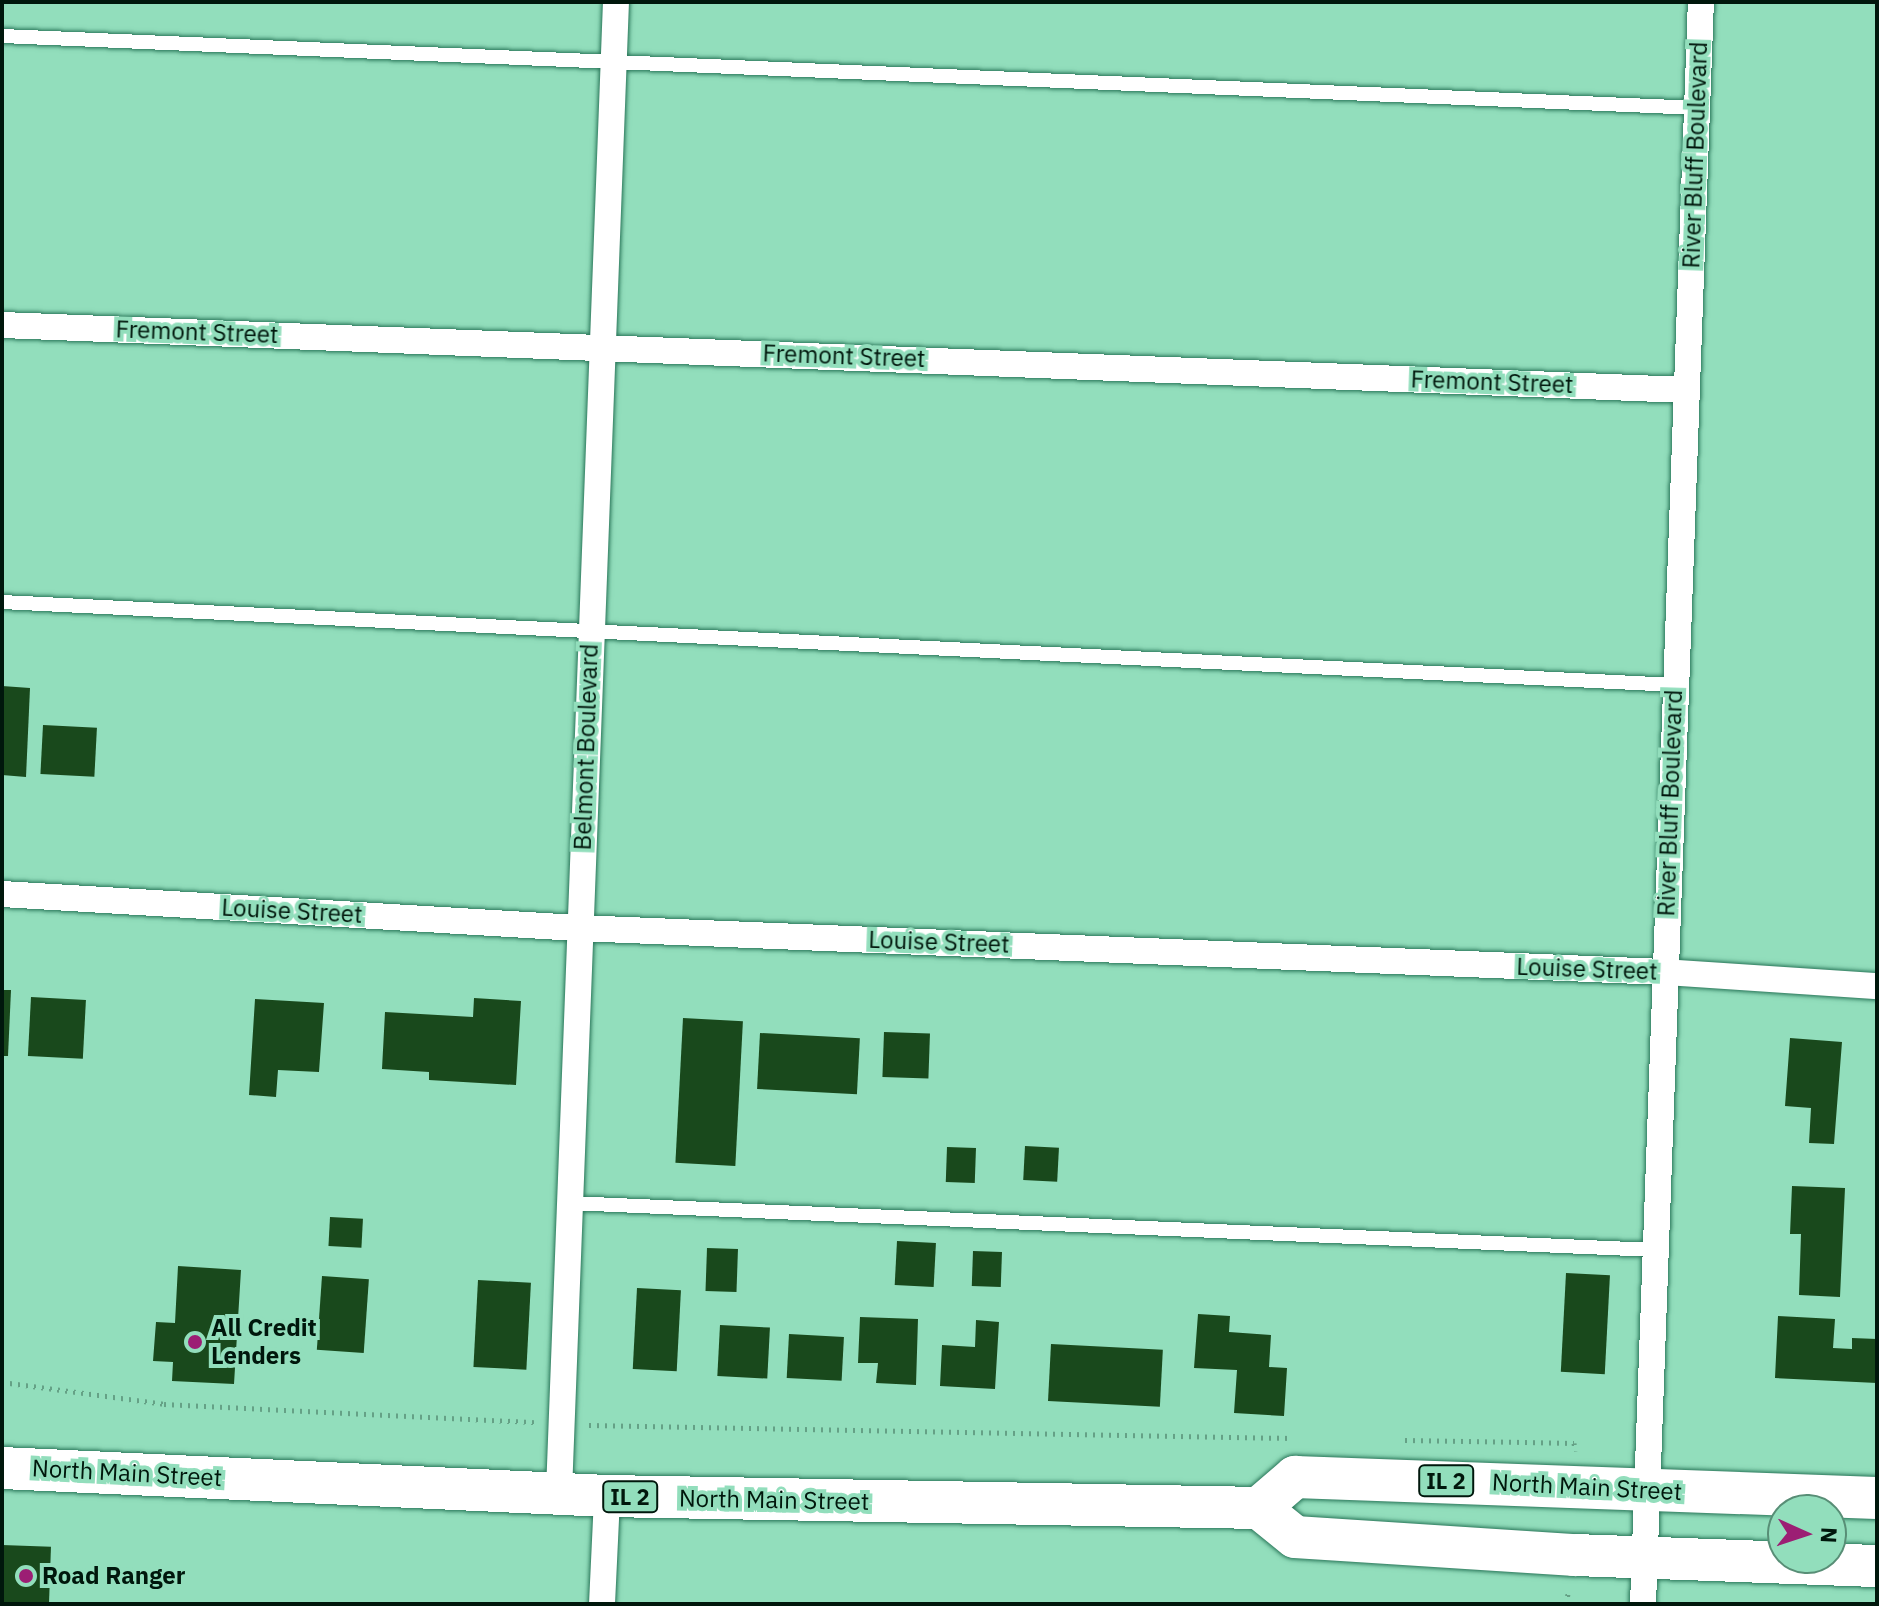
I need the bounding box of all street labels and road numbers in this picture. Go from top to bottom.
street label: River Bluff Boulevard [1677,41,1713,269]
street label: Fremont Street [115,315,279,349]
street label: Fremont Street [762,339,926,373]
street label: Fremont Street [1410,365,1574,399]
street label: Belmont Boulevard [568,643,604,851]
street label: River Bluff Boulevard [1652,689,1688,917]
street label: Louise Street [221,893,363,929]
street label: Louise Street [868,925,1010,959]
street label: Louise Street [1516,952,1658,986]
street label: North Main Street [31,1454,223,1492]
road number: IL 2 [1418,1463,1474,1499]
street label: North Main Street [1491,1468,1683,1506]
road number: IL 2 [602,1479,658,1515]
street label: North Main Street [679,1484,869,1516]

